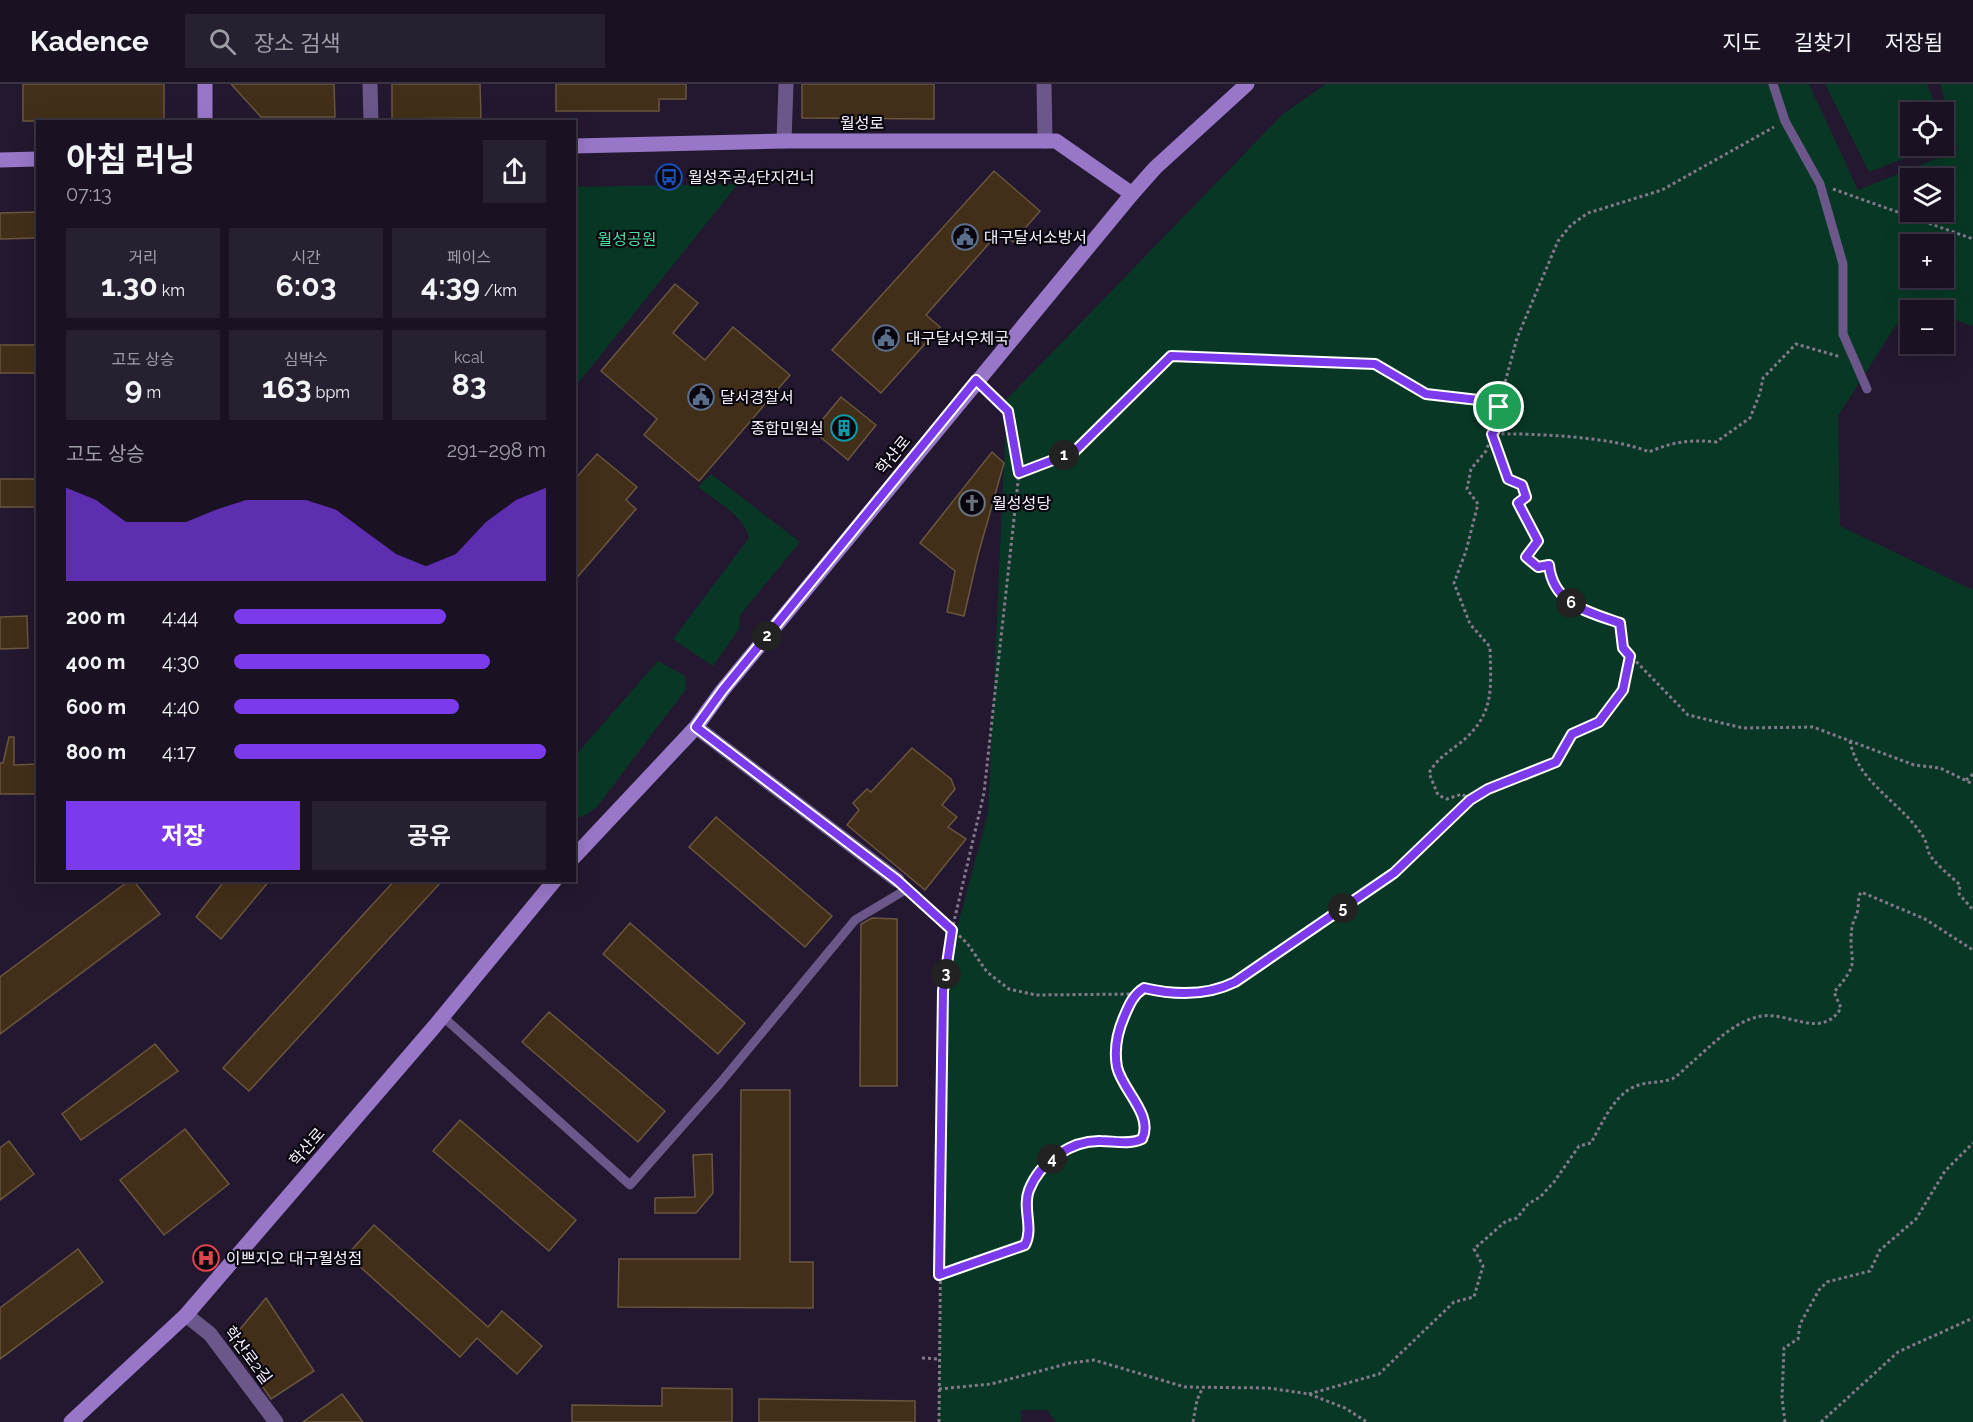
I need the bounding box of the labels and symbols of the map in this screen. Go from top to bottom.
street label: 월성로 [840,114,884,133]
bus stop icon: 월성주공4단지건너 [654,162,684,192]
place label: 월성주공4단지건너 [688,168,815,187]
public building icon: 대구달서소방서 [950,222,980,252]
place label: 대구달서소방서 [984,228,1087,247]
park label: 월성공원 [598,230,656,249]
public building icon: 대구달서우체국 [871,323,901,353]
place label: 대구달서우체국 [906,329,1009,348]
pin [1473,381,1524,432]
public building icon: 달서경찰서 [686,382,716,412]
place label: 달서경찰서 [720,388,794,407]
building icon: 종합민원실 [829,413,859,443]
place label: 종합민원실 [750,419,824,438]
street label: 학산로 [872,432,914,478]
pin: 1 [1049,440,1079,470]
church icon: 월성성당 [957,488,987,518]
place label: 월성성당 [992,494,1051,513]
pin: 6 [1556,588,1586,618]
pin: 2 [752,621,782,651]
pin: 5 [1328,893,1358,923]
pin: 3 [931,959,961,989]
street label: 학산로 [285,1124,329,1170]
pin: 4 [1037,1144,1067,1174]
hospital icon: 이쁘지오 대구월성점 [191,1243,221,1273]
place label: 이쁘지오 대구월성점 [226,1249,363,1268]
street label: 학산로2길 [220,1322,276,1388]

